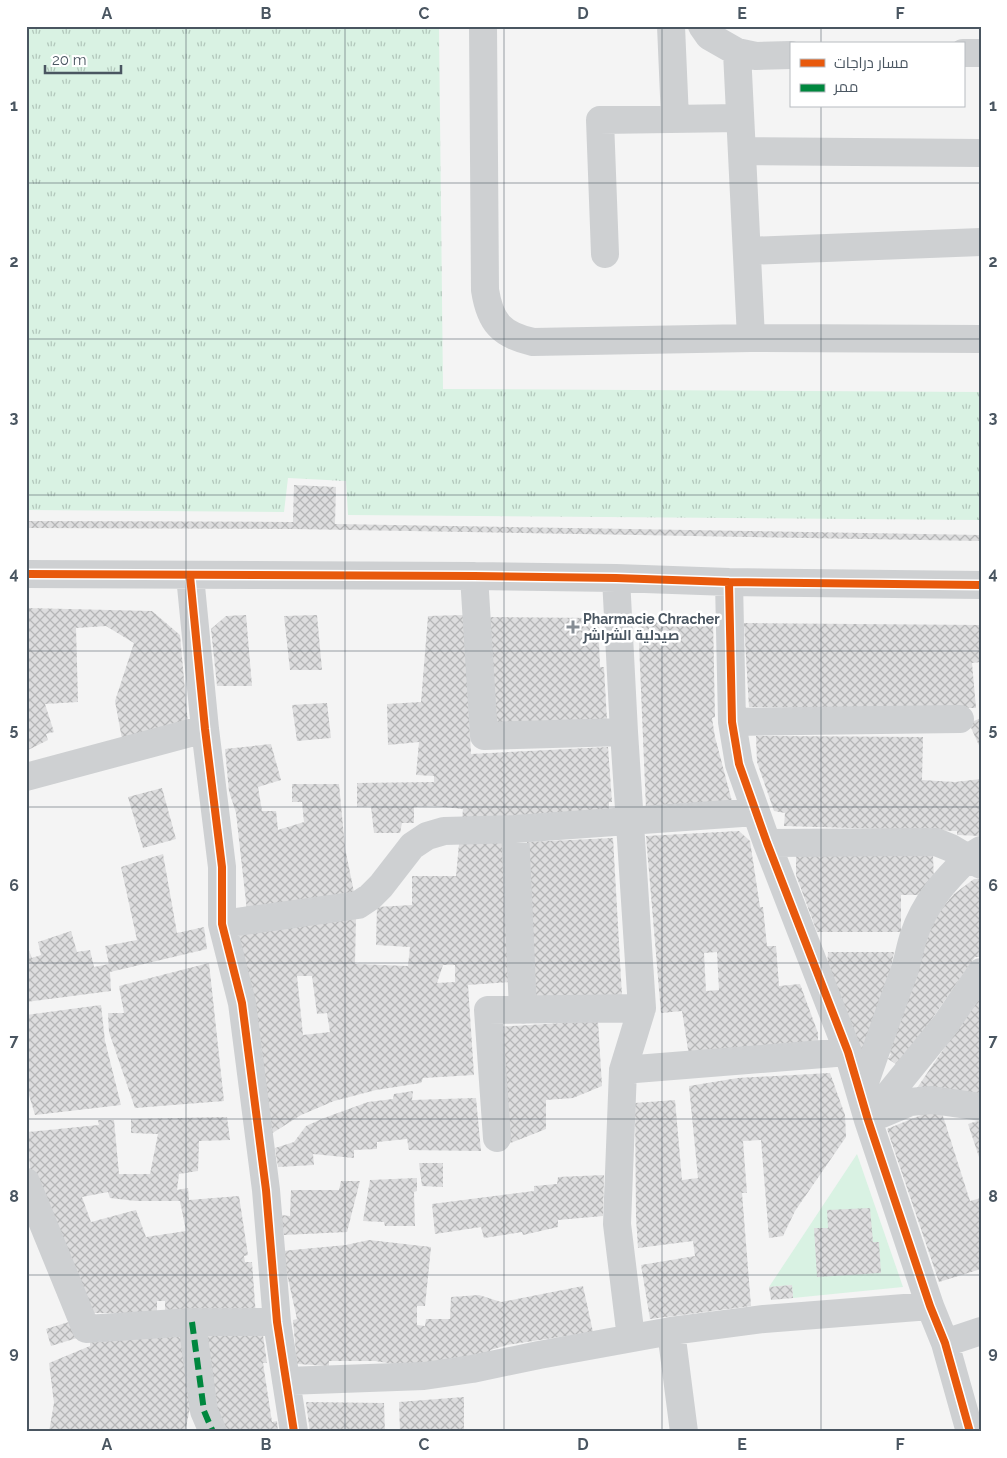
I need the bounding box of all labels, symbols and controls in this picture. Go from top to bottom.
text: A [102,4,113,23]
text: B [261,4,272,23]
text: C [419,4,430,23]
text: D [577,4,589,23]
text: E [737,4,747,23]
text: F [895,4,905,23]
scale bar [45,42,121,74]
legend [790,42,964,108]
text: 20 m [52,51,87,69]
text: مسار دراجات [834,54,909,72]
text: ممر [833,78,858,96]
text: 1 [10,96,18,115]
text: 1 [989,96,997,115]
text: 2 [9,252,19,271]
text: 2 [988,252,998,271]
text: 3 [10,408,19,427]
text: 3 [989,408,998,427]
text: 4 [9,564,19,583]
text: 4 [988,564,998,583]
place label: Pharmacie Chracher صيدلية الشراشر [582,611,720,644]
marker: Pharmacie Chracher صيدلية الشراشر [567,621,579,633]
text: 5 [10,720,19,739]
text: 5 [989,720,998,739]
text: 6 [9,876,19,895]
text: 6 [988,876,998,895]
text: 7 [10,1031,19,1050]
text: 7 [989,1031,998,1050]
text: 8 [9,1187,19,1206]
text: 8 [988,1187,998,1206]
text: 9 [9,1343,19,1362]
text: 9 [988,1343,998,1362]
text: A [102,1435,113,1454]
text: B [261,1435,272,1454]
text: C [419,1435,430,1454]
text: D [577,1435,589,1454]
text: E [737,1435,747,1454]
text: F [895,1435,905,1454]

